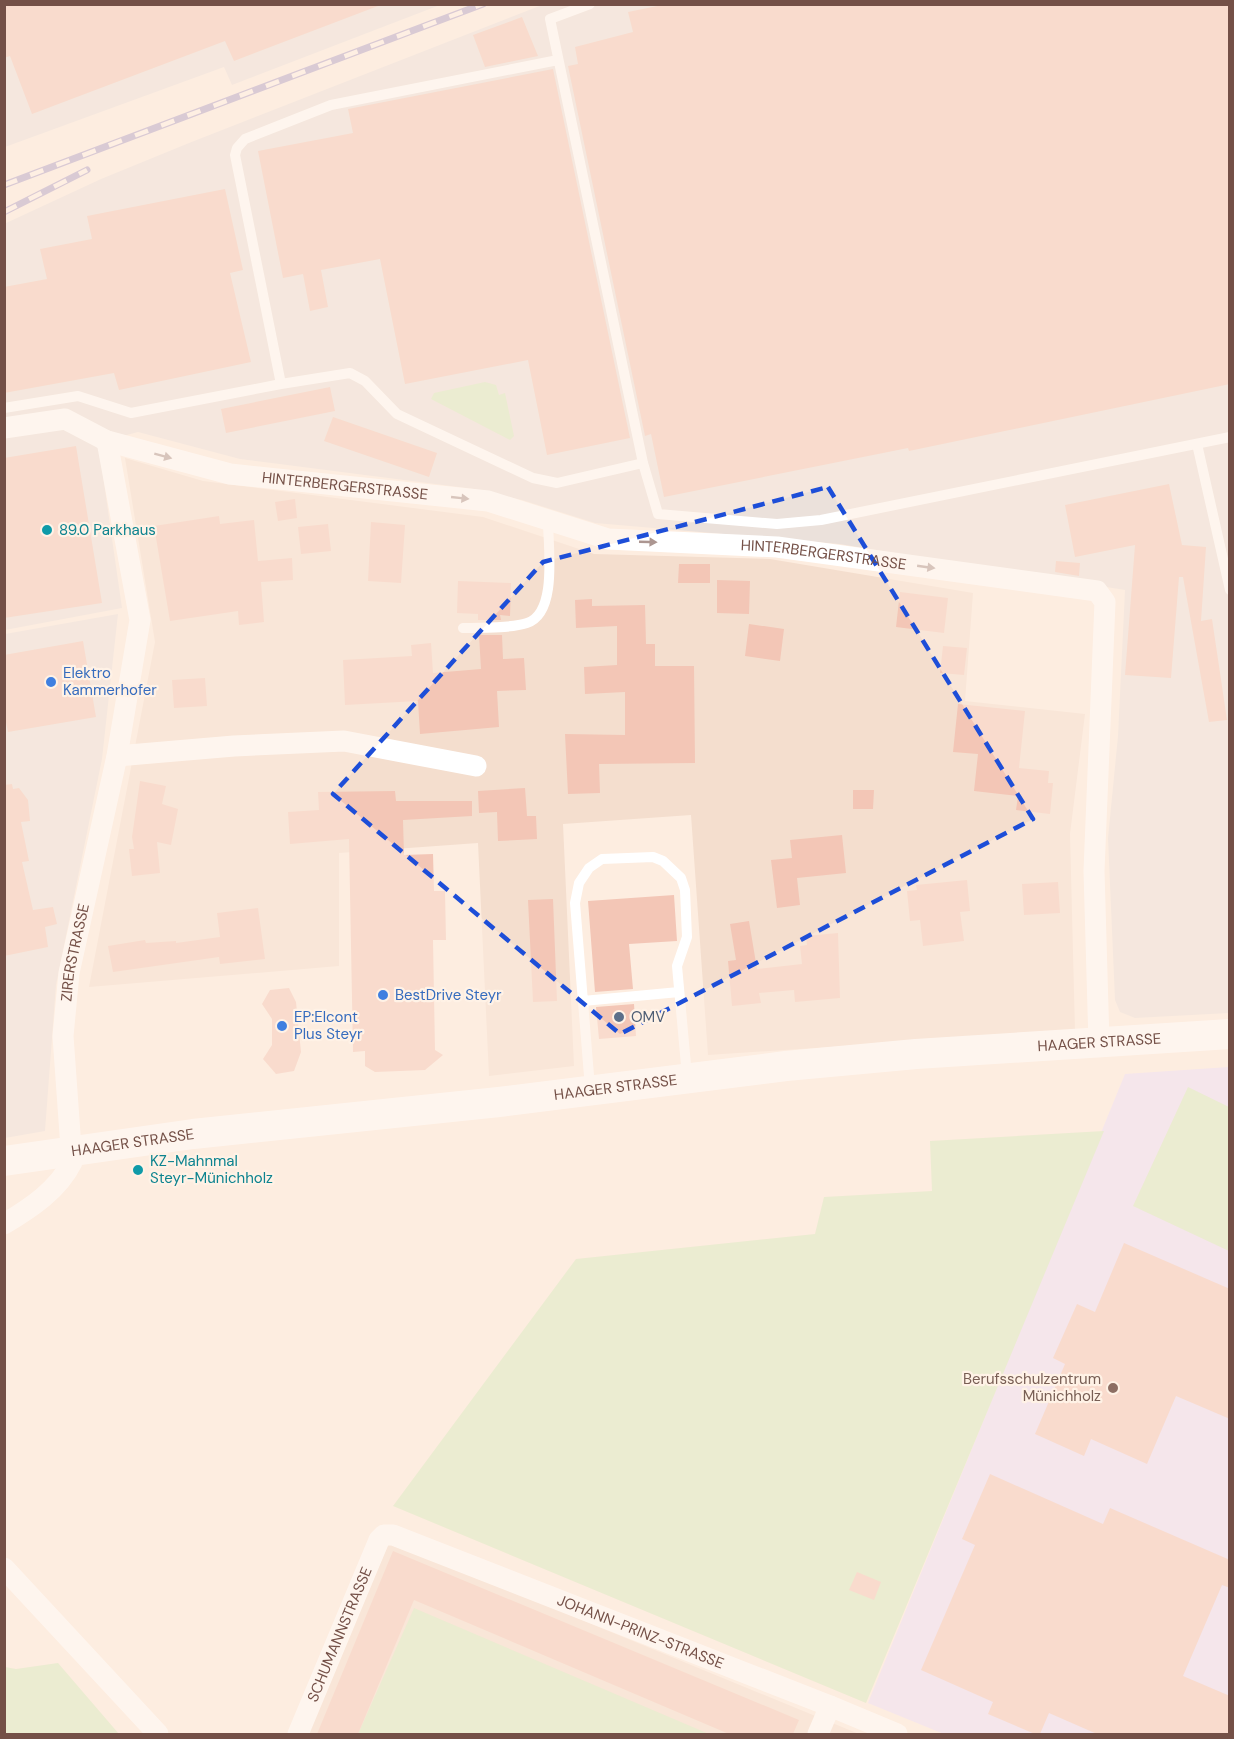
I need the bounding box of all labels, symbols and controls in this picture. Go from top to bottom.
one-way arrow [154,452,172,461]
street label: HINTERBERGERSTRASSE [261,467,429,505]
one-way arrow [450,493,469,503]
place label: 89.0 Parkhaus [59,520,156,540]
marker: 89.0 Parkhaus [40,523,54,537]
street label: HINTERBERGERSTRASSE [740,535,908,575]
one-way arrow [639,537,658,546]
one-way arrow [916,563,935,572]
place label: Elektro Kammerhofer [63,663,157,700]
marker: Elektro Kammerhofer [44,675,58,689]
street label: ZIRERSTRASSE [56,902,94,1003]
place label: BestDrive Steyr [395,985,502,1005]
marker: BestDrive Steyr [376,988,390,1002]
place label: EP:Elcont Plus Steyr [294,1007,363,1044]
place label: OMV [631,1007,665,1027]
marker: OMV [612,1010,626,1024]
marker: EP:Elcont Plus Steyr [275,1019,289,1033]
street label: HAAGER STRASSE [1037,1028,1162,1056]
street label: HAAGER STRASSE [553,1070,678,1105]
street label: HAAGER STRASSE [70,1124,195,1161]
place label: KZ-Mahnmal Steyr-Münichholz [150,1151,273,1188]
marker: KZ-Mahnmal Steyr-Münichholz [131,1163,145,1177]
place label: Berufsschulzentrum Münichholz [963,1369,1101,1406]
marker: Berufsschulzentrum Münichholz [1106,1381,1120,1395]
street label: SCHUMANNSTRASSE [303,1564,377,1705]
street label: JOHANN-PRINZ-STRASSE [554,1590,727,1673]

